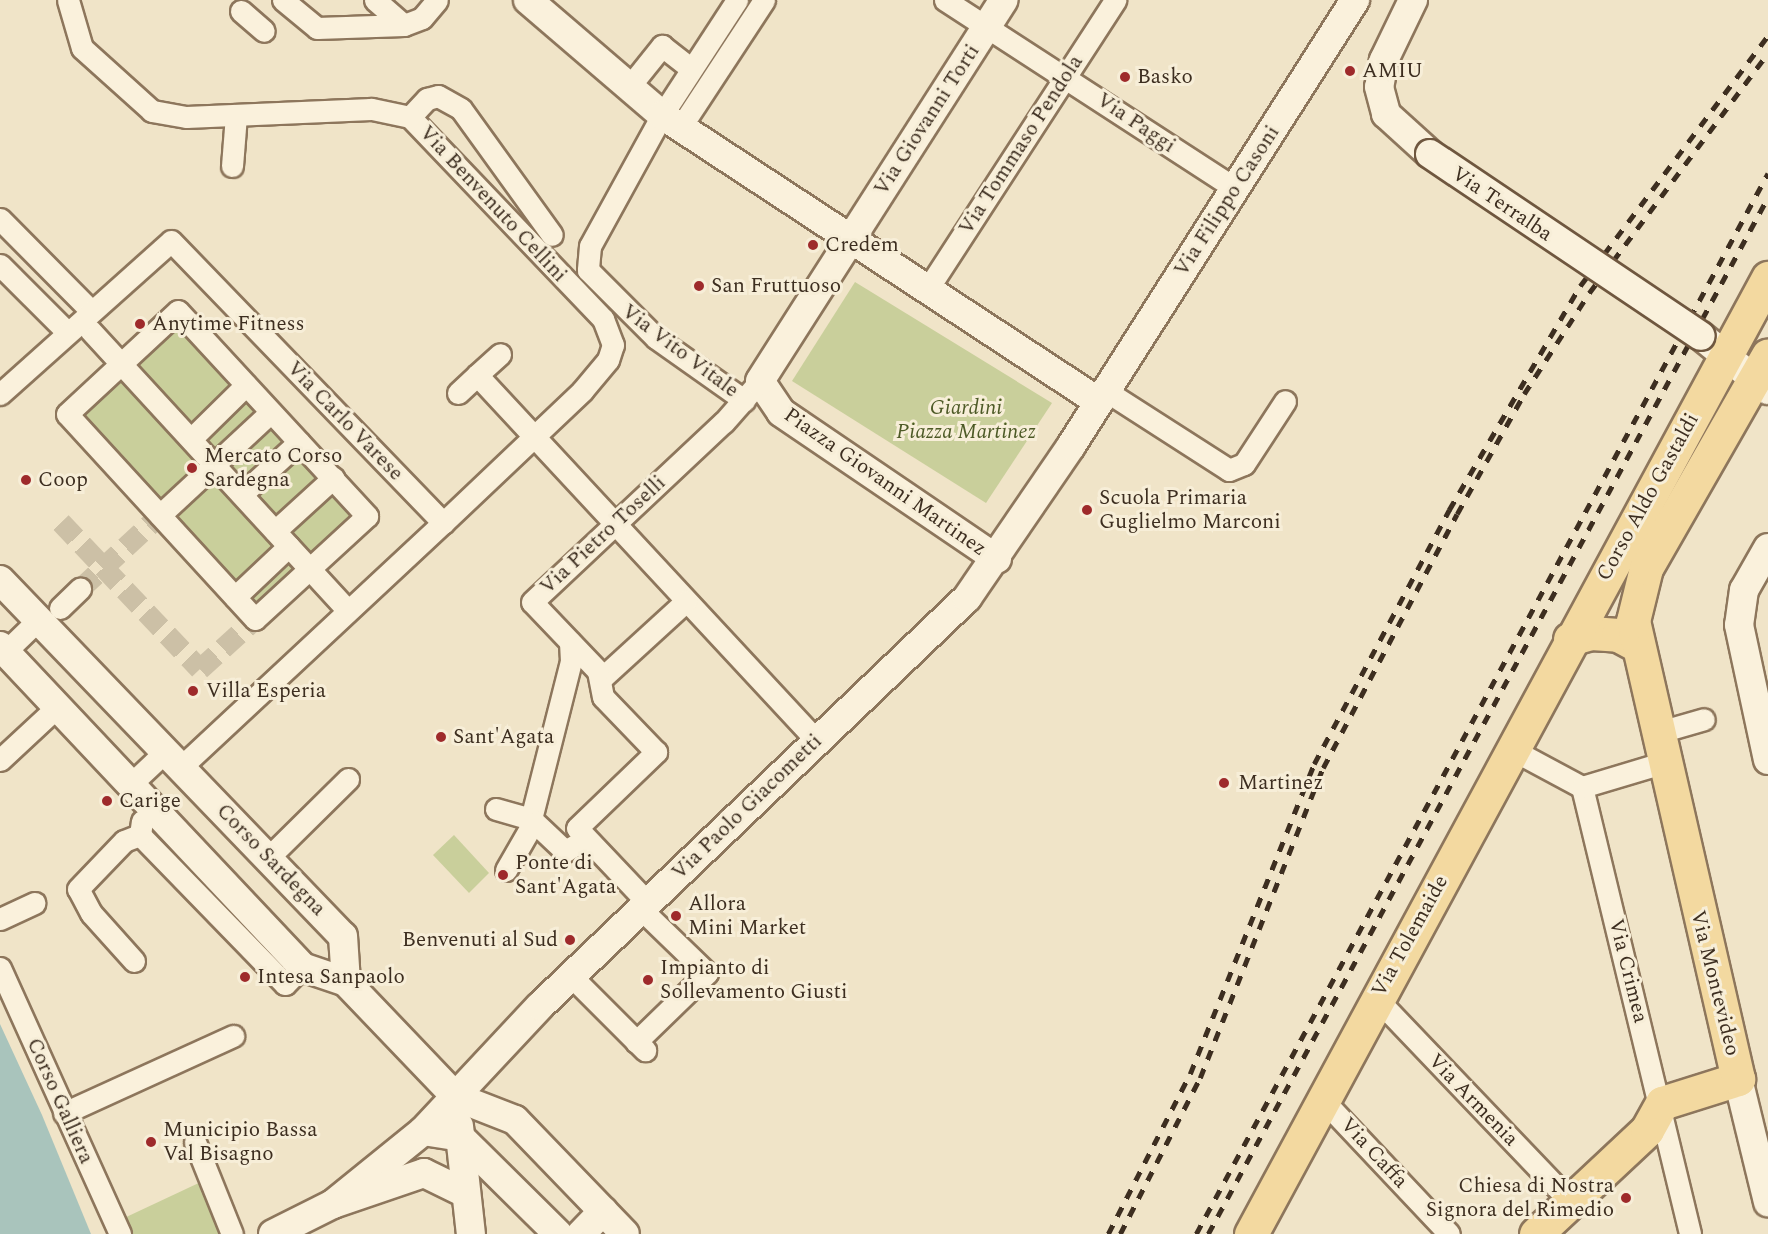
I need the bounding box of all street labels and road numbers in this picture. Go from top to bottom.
street label: Via Giovanni Torti [869,40,985,200]
street label: Via Tommaso Pendola [954,51,1088,239]
street label: Via Paggi [1092,87,1180,159]
street label: Via Benvenuto Cellini [414,120,572,288]
street label: Via Filippo Casoni [1169,121,1285,281]
street label: Via Terralba [1447,161,1557,247]
street label: Via Vito Vitale [617,299,743,403]
street label: Via Carlo Varese [281,356,409,486]
street label: Piazza Giovanni Martinez [779,402,991,562]
street label: Corso Aldo Gastaldi [1591,409,1705,585]
street label: Via Pietro Toselli [535,470,671,600]
street label: Via Paolo Giacometti [667,729,827,885]
street label: Corso Sardegna [211,799,331,921]
street label: Via Tolemaide [1366,871,1454,1001]
street label: Via Montevideo [1685,908,1745,1058]
street label: Via Crimea [1603,916,1653,1026]
street label: Corso Galliera [21,1034,99,1168]
street label: Via Armenia [1423,1048,1523,1152]
street label: Via Caffa [1335,1112,1413,1194]

